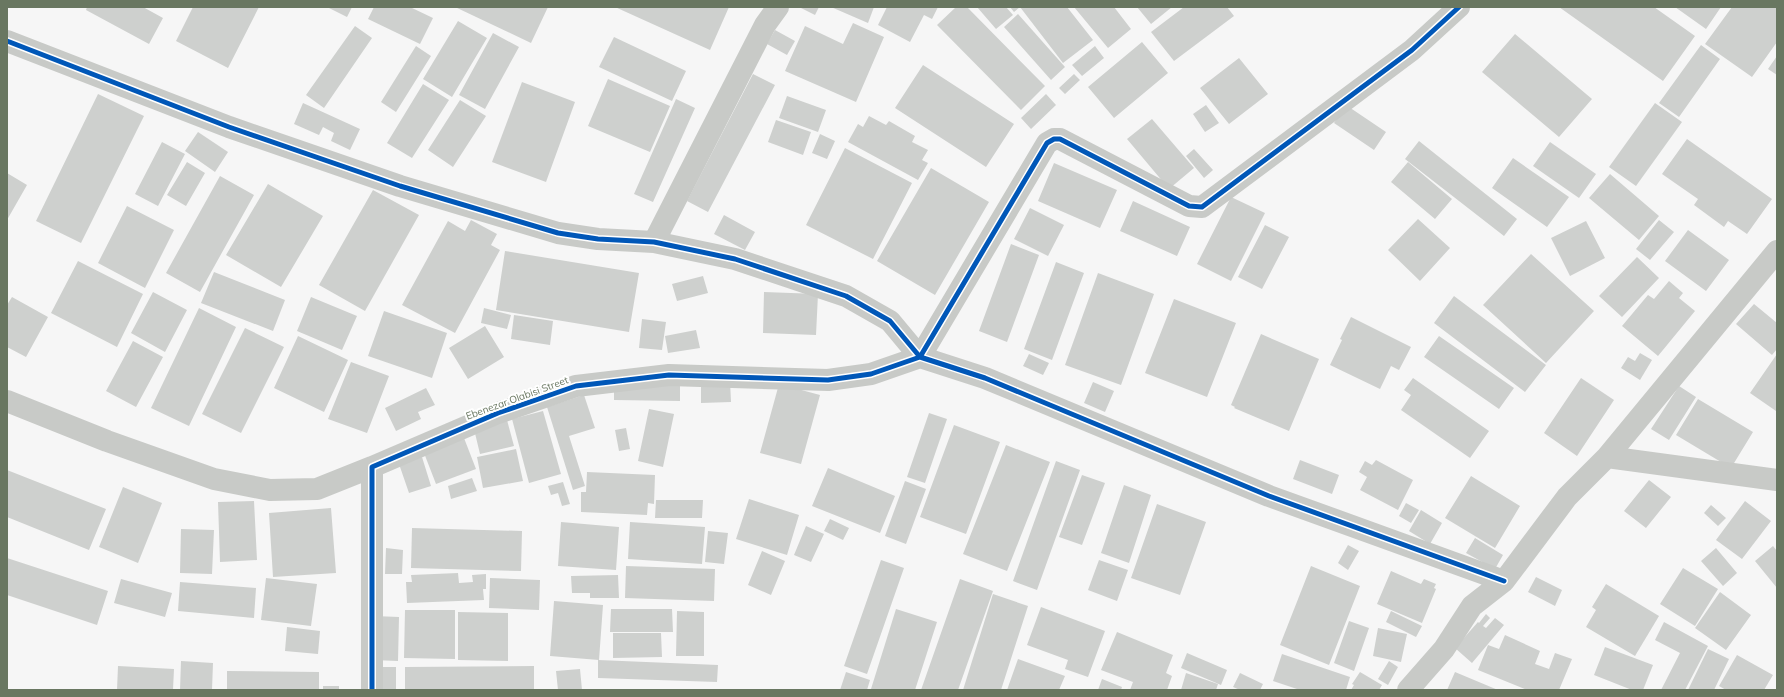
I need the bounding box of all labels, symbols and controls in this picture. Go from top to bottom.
street label: Ebenezar Olabisi Street [464,373,570,423]

